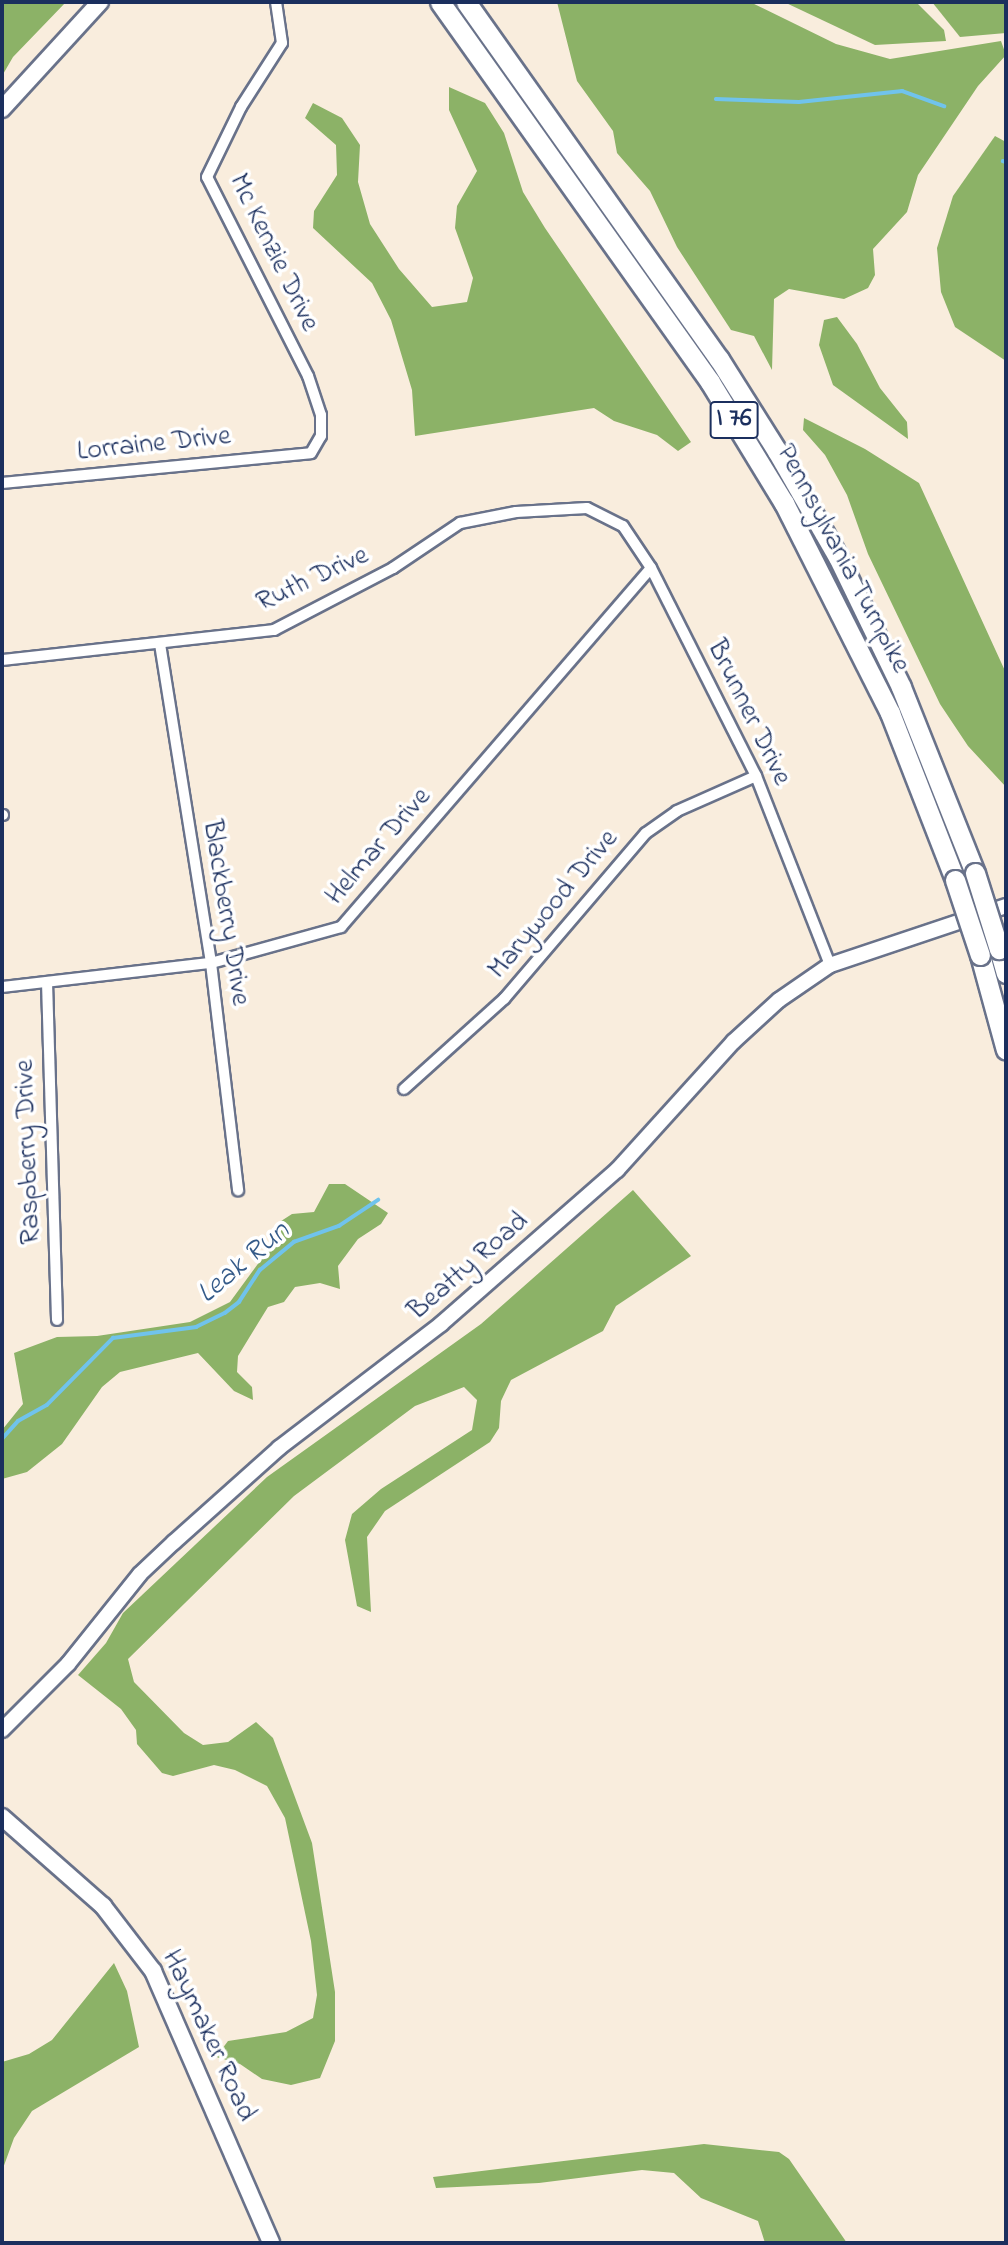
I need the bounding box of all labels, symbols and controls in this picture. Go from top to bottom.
street label: Mc Kenzie Drive [220,169,326,337]
road number: I 76 [710,398,758,442]
street label: Lorraine Drive [76,420,232,470]
street label: Pennsylvania Turnpike [768,439,916,679]
street label: Ruth Drive [252,540,374,620]
street label: Brunner Drive [698,635,798,791]
street label: Helmar Drive [319,781,439,913]
street label: Blackberry Drive [194,818,256,1008]
street label: Marywood Drive [482,823,626,987]
street label: Raspberry Drive [9,1059,49,1245]
street label: Beatty Road [402,1206,536,1328]
water label: Leak Run [190,1214,298,1312]
street label: Haymaker Road [154,1945,262,2127]

